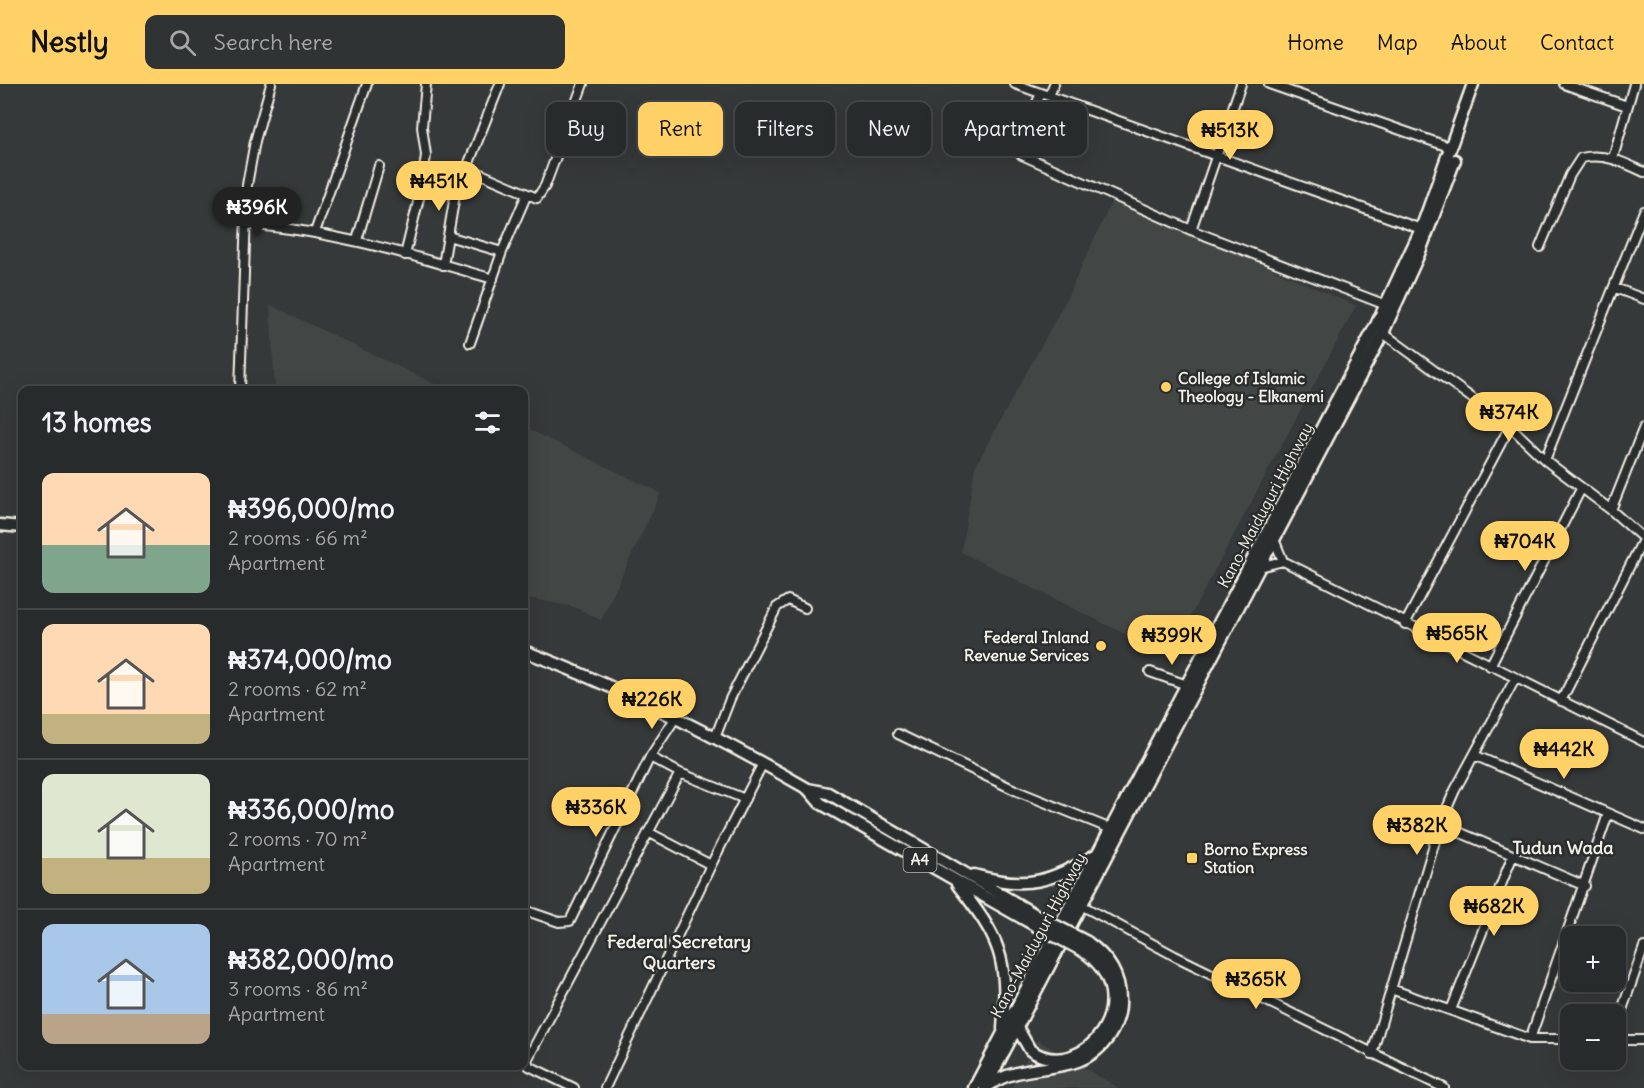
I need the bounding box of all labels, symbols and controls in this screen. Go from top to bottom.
search box [145,15,565,69]
text: Nestly [30,24,109,60]
icon: search [166,26,199,59]
text: Search here [214,28,333,56]
text: Home [1287,29,1344,56]
text: Map [1377,29,1418,56]
text: About [1451,29,1507,56]
text: Contact [1540,29,1614,56]
chip: Buy [546,102,626,156]
chip: Rent [638,102,723,156]
chip: Filters [735,102,835,156]
chip: New [847,102,931,156]
chip: Apartment [943,102,1087,156]
pin: ₦513K [1188,110,1272,161]
text: ₦513K [1201,117,1259,142]
pin: ₦451K [397,161,481,212]
text: ₦451K [410,168,468,193]
pin: ₦396K [215,187,299,238]
text: ₦396K [226,194,288,219]
place label: College of Islamic Theology - Elkanemi [1178,368,1324,407]
marker: College of Islamic Theology - Elkanemi [1159,380,1173,394]
pin: ₦374K [1467,392,1551,443]
text: ₦374K [1479,399,1539,424]
text: 13 homes [42,406,152,439]
icon: filters [471,406,504,439]
street label: Kano-Maiduguri Highway [1213,419,1317,591]
text: ₦396,000/mo [228,492,395,525]
icon: home [90,497,162,569]
pin: ₦704K [1483,521,1567,572]
text: 2 rooms · 66 m² [228,525,368,550]
text: ₦704K [1494,528,1556,553]
text: Apartment [228,550,325,575]
pin: ₦565K [1415,613,1499,664]
pin: ₦399K [1130,615,1214,666]
text: ₦565K [1426,620,1488,645]
text: ₦399K [1141,622,1203,647]
place label: Federal Inland Revenue Services [964,627,1090,665]
marker: Federal Inland Revenue Services [1094,639,1108,653]
text: ₦374,000/mo [228,643,392,676]
icon: home [90,648,162,720]
text: 2 rooms · 62 m² [228,676,367,701]
pin: ₦226K [610,679,694,730]
text: ₦226K [622,686,682,711]
text: Apartment [228,701,325,726]
pin: ₦442K [1522,729,1606,780]
text: ₦442K [1534,736,1594,761]
pin: ₦336K [554,787,638,838]
text: ₦336,000/mo [228,793,394,826]
text: ₦336K [565,794,627,819]
icon: home [90,798,162,870]
pin: ₦382K [1375,805,1459,856]
text: ₦382K [1387,812,1447,837]
text: 2 rooms · 70 m² [228,826,368,851]
district label: Tudun Wada [1512,836,1614,859]
place label: Borno Express Station [1204,839,1308,877]
road number: A4 [904,848,936,872]
street label: Kano-Maiduguri Highway [986,849,1090,1021]
text: Apartment [228,851,325,876]
marker: Borno Express Station [1185,851,1199,865]
pin: ₦682K [1452,886,1536,937]
text: ₦682K [1464,893,1524,918]
map controls [1560,926,1626,1070]
button: + [1560,926,1626,992]
district label: Federal Secretary Quarters [607,930,751,974]
text: ₦382,000/mo [228,943,394,976]
icon: home [90,948,162,1020]
pin: ₦365K [1214,959,1298,1010]
text: ₦365K [1225,966,1287,991]
text: 3 rooms · 86 m² [228,976,368,1001]
text: Apartment [228,1001,325,1026]
button: − [1560,1004,1626,1070]

